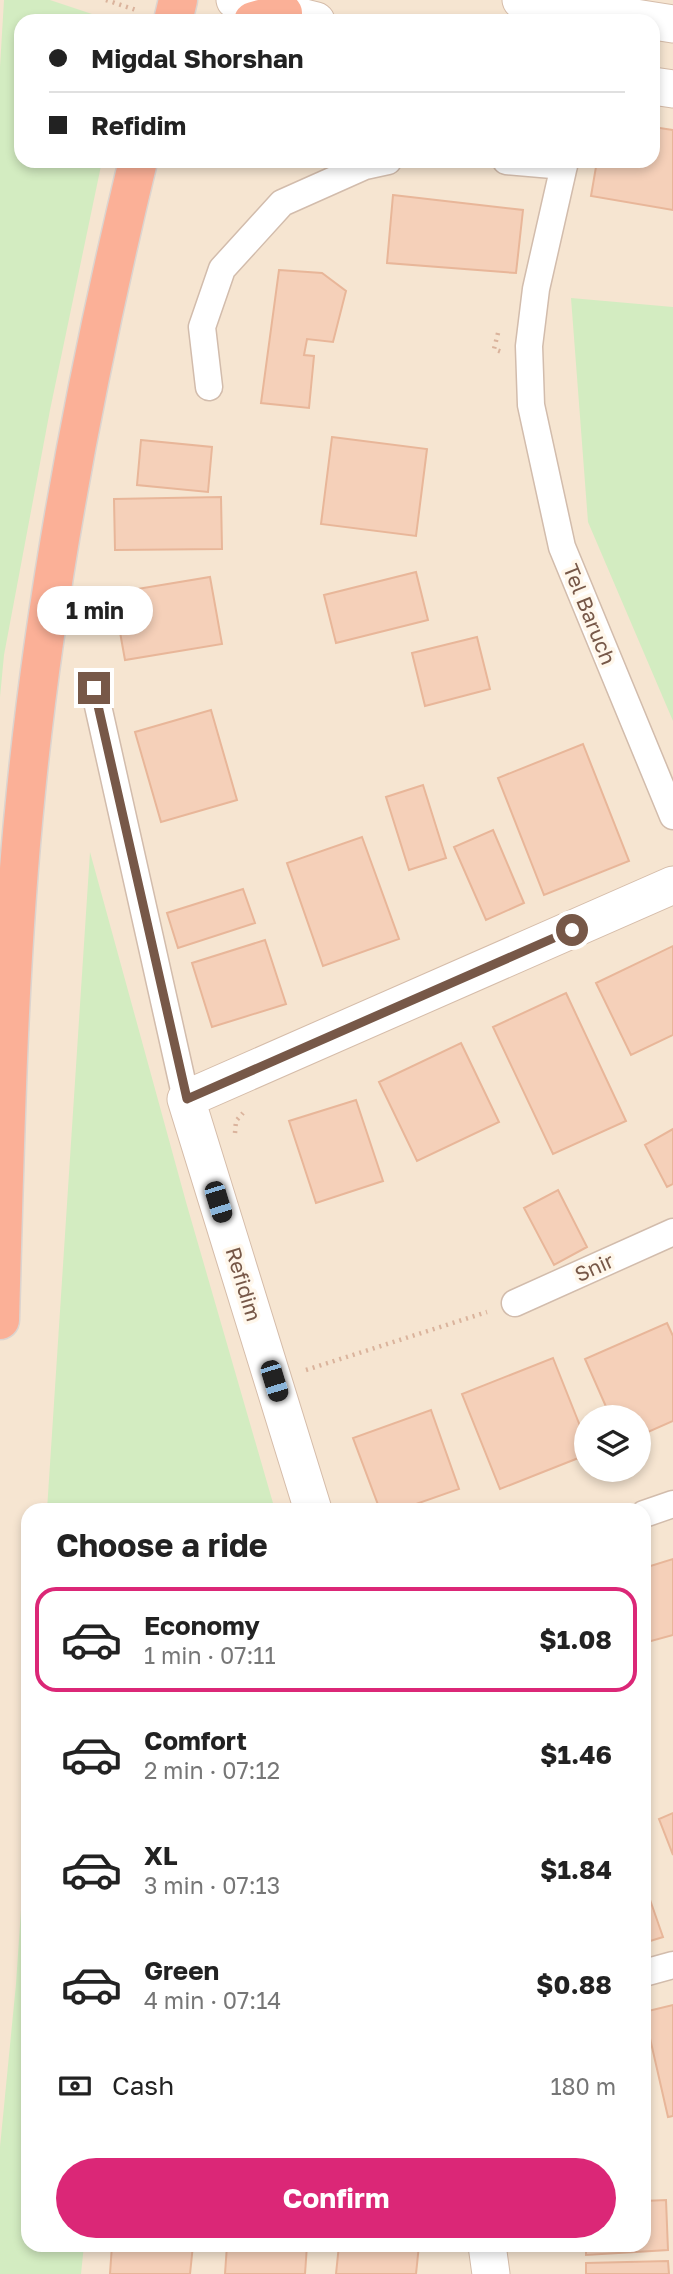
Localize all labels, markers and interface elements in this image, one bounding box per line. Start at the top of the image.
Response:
text: Migdal Shorshan [91,43,304,74]
text: Refidim [91,110,186,141]
street label: Tel Baruch [558,560,622,668]
callout: 1 min [36,586,152,636]
text: 1 min [66,596,124,624]
route end [78,672,110,704]
route start [556,914,588,946]
car [202,1179,235,1225]
street label: Refidim [220,1244,268,1324]
street label: Snir [570,1247,618,1287]
car [258,1358,291,1404]
map controls [574,1405,651,1482]
button: layers [574,1405,651,1482]
text: Choose a ride [56,1526,268,1564]
icon: car [60,1608,123,1671]
text: Economy [144,1610,260,1641]
text: $1.08 [539,1624,612,1655]
text: 1 min · 07:11 [144,1641,276,1669]
icon: car [60,1723,123,1786]
text: Comfort [144,1725,247,1756]
text: $1.46 [540,1739,612,1770]
text: 2 min · 07:12 [144,1756,280,1784]
icon: car [60,1838,123,1901]
text: XL [144,1840,178,1871]
text: $1.84 [540,1854,612,1885]
text: 3 min · 07:13 [144,1871,280,1899]
icon: car [60,1953,123,2016]
text: Green [144,1955,219,1986]
text: $0.88 [536,1969,612,2000]
text: 4 min · 07:14 [144,1986,281,2014]
icon: cash [56,2067,94,2105]
text: Cash [112,2070,174,2101]
text: 180 m [550,2072,616,2100]
button: Confirm [56,2158,616,2238]

